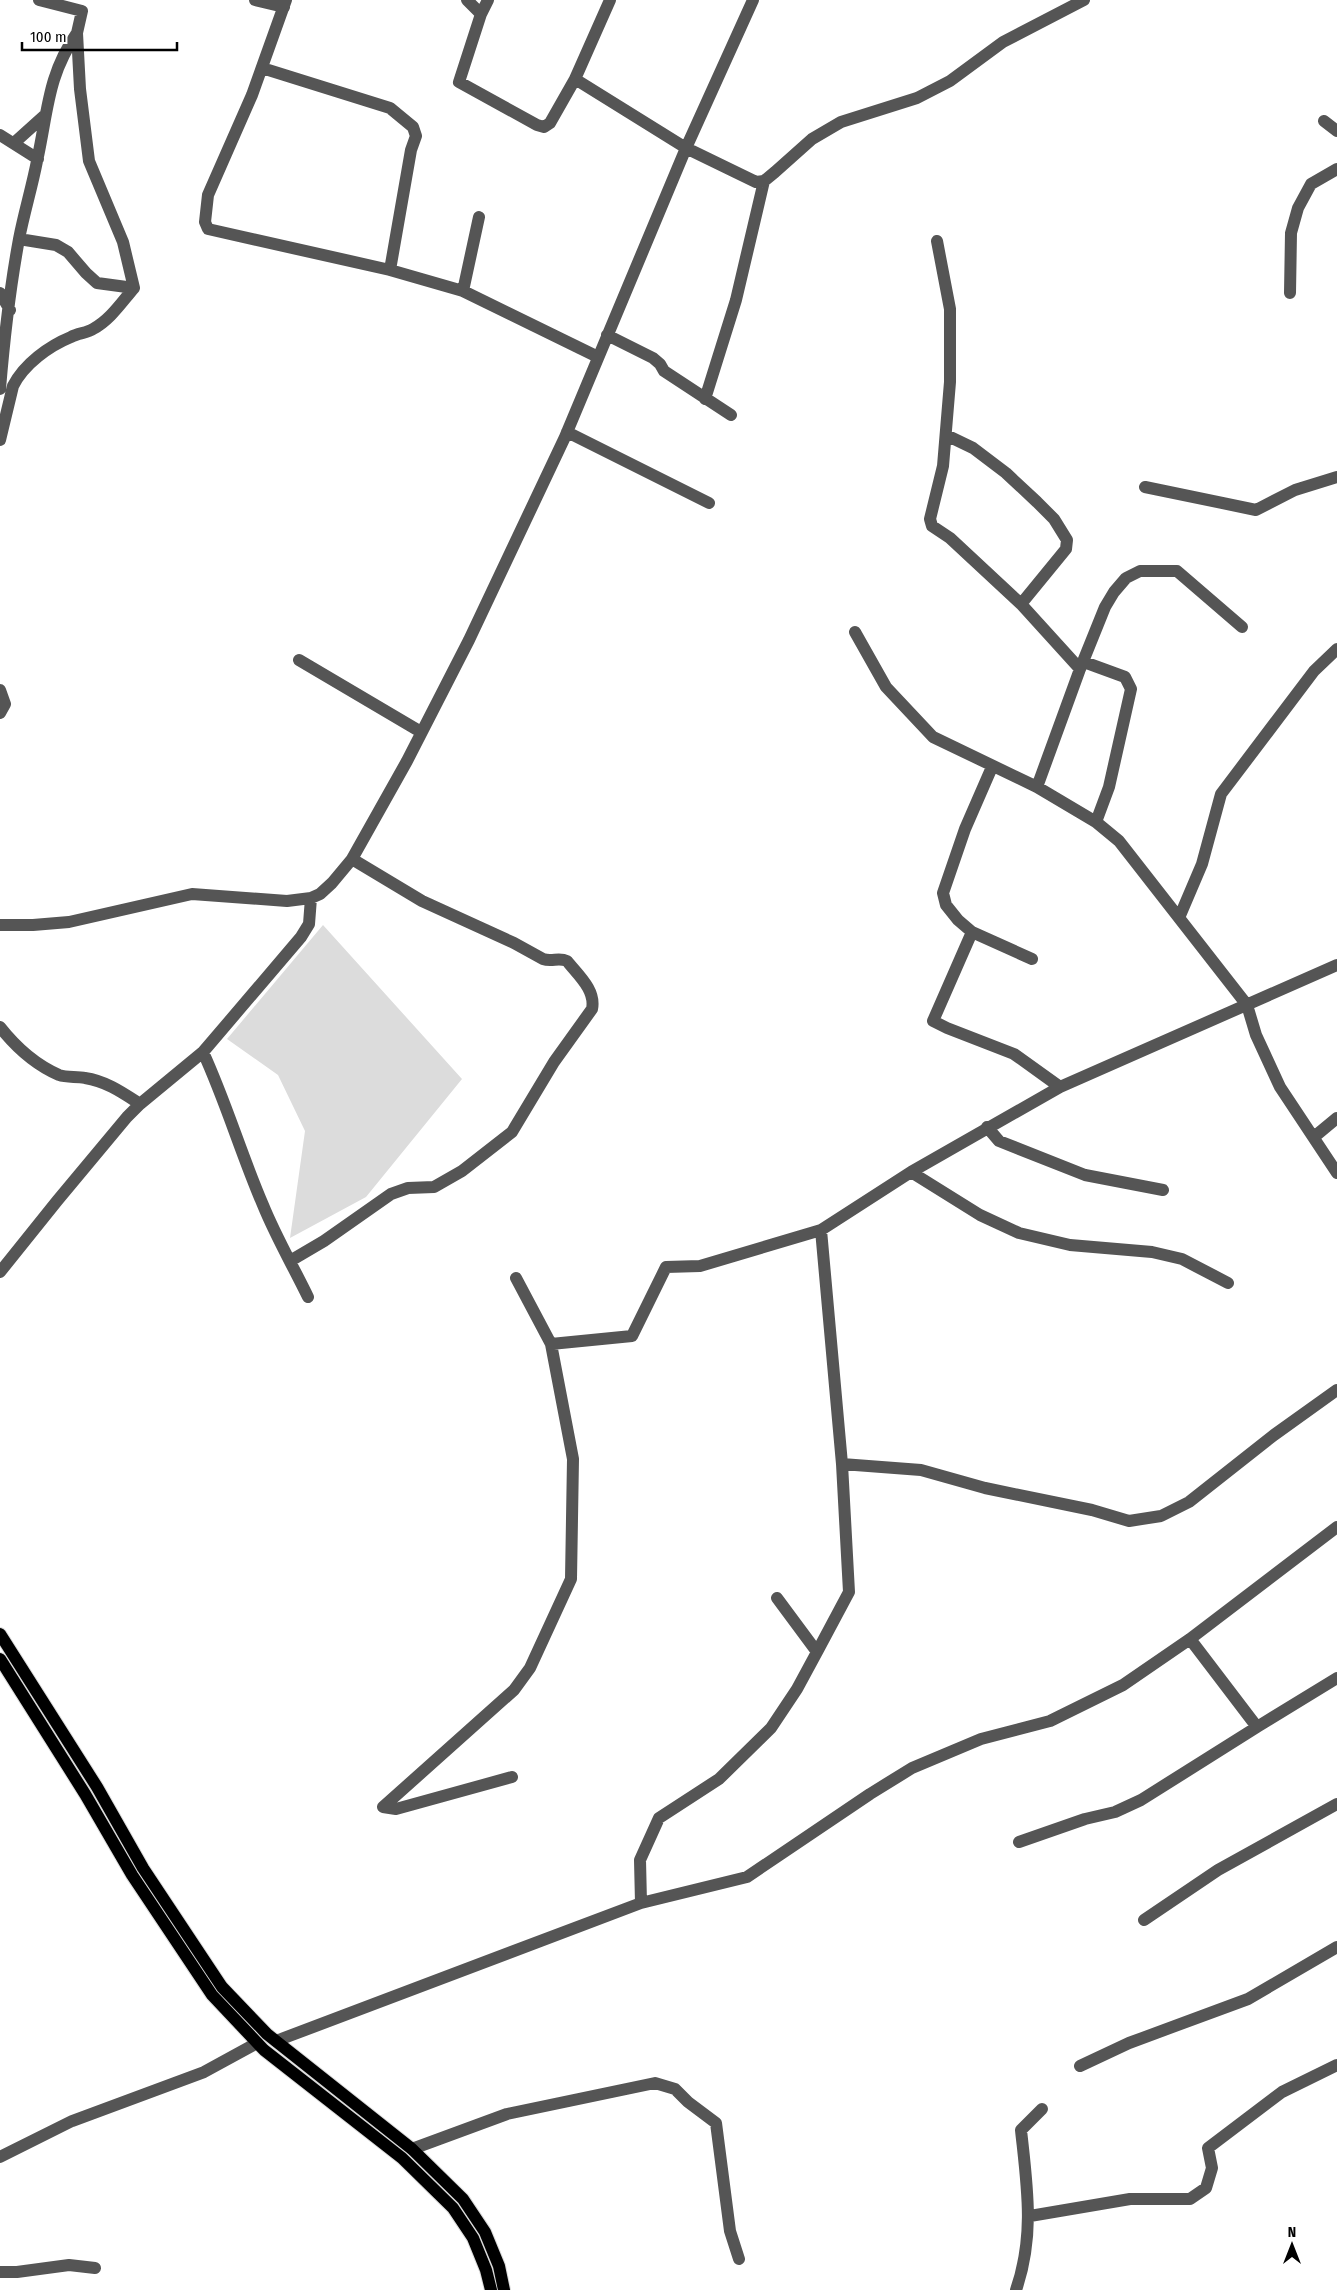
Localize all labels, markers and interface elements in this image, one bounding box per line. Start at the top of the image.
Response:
scale bar [22,20,178,52]
text: 100 m [30,28,67,46]
north arrow [1267,2220,1317,2270]
text: N [1288,2224,1296,2241]

